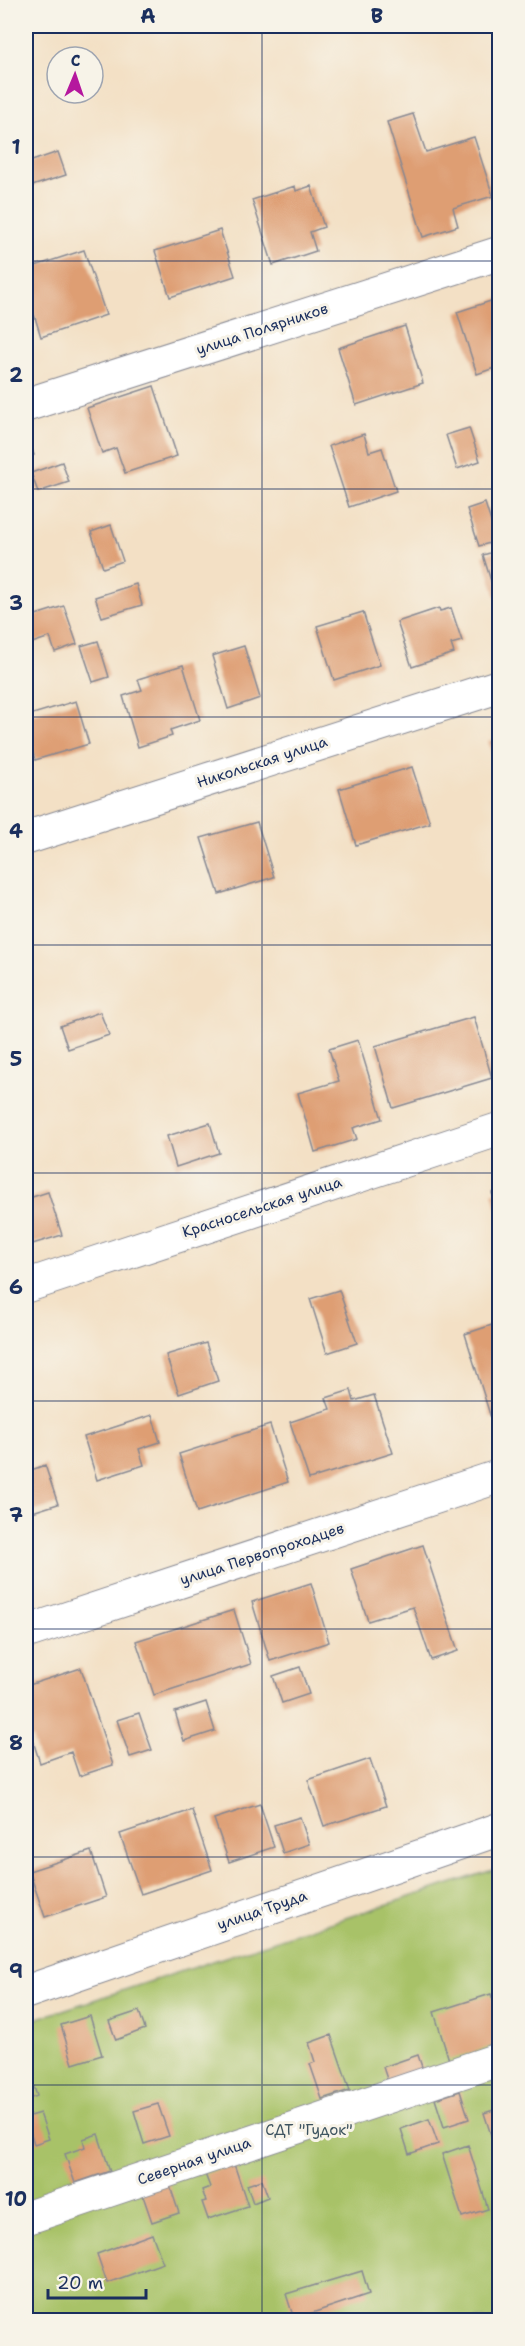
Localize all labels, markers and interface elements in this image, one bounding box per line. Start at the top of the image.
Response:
text: A [140,3,156,29]
text: B [371,3,383,29]
north arrow [45,45,105,105]
text: С [70,50,81,71]
text: 1 [11,134,21,160]
street label: улица Полярников [194,298,331,360]
text: 2 [9,362,23,388]
text: 3 [9,590,23,616]
street label: Никольская улица [194,731,330,793]
text: 4 [9,818,23,844]
text: 5 [10,1046,22,1072]
street label: Красносельская улица [180,1172,345,1242]
text: 6 [9,1274,23,1300]
text: 7 [9,1502,23,1528]
street label: улица Первопроходцев [177,1518,347,1590]
text: 8 [9,1730,23,1756]
street label: улица Труда [214,1885,310,1935]
text: 9 [9,1958,23,1984]
park label: СДТ "Гудок" [265,2120,353,2140]
street label: Северная улица [135,2132,254,2190]
text: 10 [5,2186,27,2212]
scale bar [48,2262,146,2300]
text: 20 m [57,2271,103,2295]

